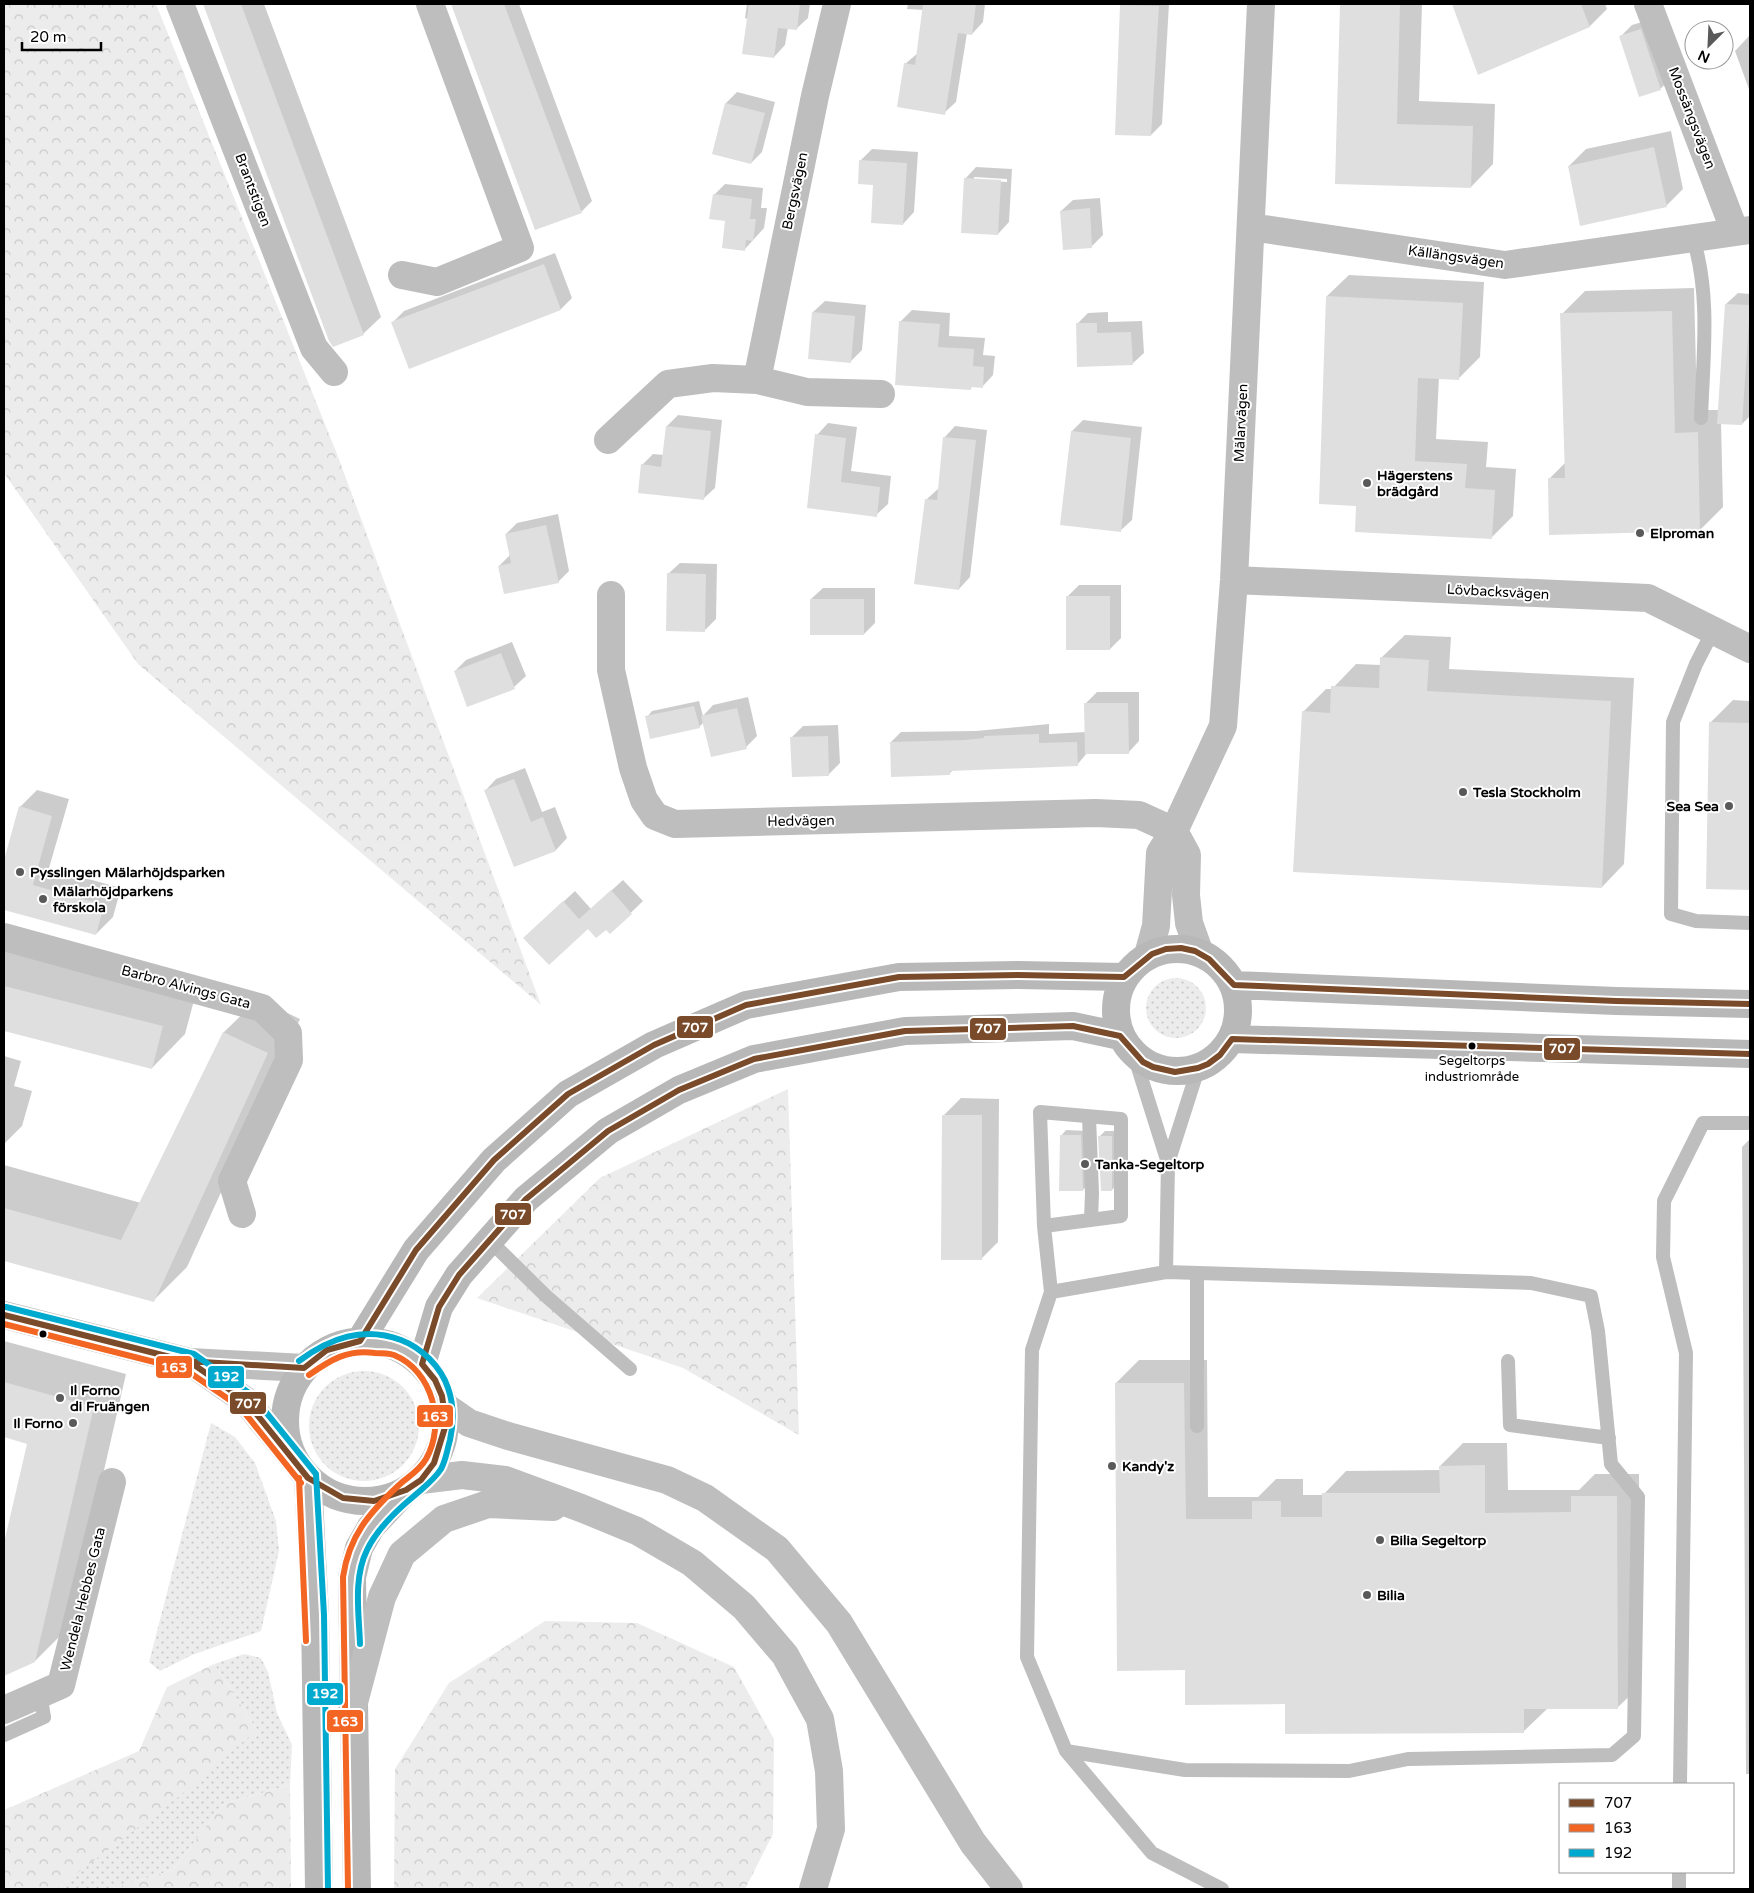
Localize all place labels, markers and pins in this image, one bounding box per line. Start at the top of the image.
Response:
place label: Hägerstens brädgård [1377,467,1453,500]
marker: Hägerstens brädgård [1361,477,1373,489]
place label: Elproman [1650,525,1714,542]
marker: Elproman [1634,527,1646,539]
place label: Tesla Stockholm [1472,784,1581,801]
marker: Tesla Stockholm [1457,786,1469,798]
place label: Sea Sea [1667,798,1719,815]
marker: Sea Sea [1723,800,1735,812]
place label: Pysslingen Mälarhöjdsparken [30,864,225,881]
marker: Pysslingen Mälarhöjdsparken [14,866,26,878]
place label: Mälarhöjdparkens förskola [52,883,174,916]
marker: Mälarhöjdparkens förskola [37,893,49,905]
marker: Segeltorps industriområde [1467,1041,1477,1051]
place label: Segeltorps industriområde [1425,1053,1519,1085]
place label: Tanka-Segeltorp [1094,1156,1205,1173]
marker: Tanka-Segeltorp [1079,1158,1091,1170]
unlabelled marker [38,1329,48,1339]
place label: Il Forno di Fruängen [70,1382,150,1415]
marker: Il Forno di Fruängen [54,1392,66,1404]
place label: Il Forno [13,1415,63,1432]
marker: Il Forno [67,1417,79,1429]
place label: Kandy'z [1122,1458,1174,1475]
marker: Kandy'z [1106,1460,1118,1472]
place label: Bilia Segeltorp [1390,1532,1486,1549]
marker: Bilia Segeltorp [1374,1534,1386,1546]
place label: Bilia [1377,1587,1405,1604]
marker: Bilia [1361,1589,1373,1601]

